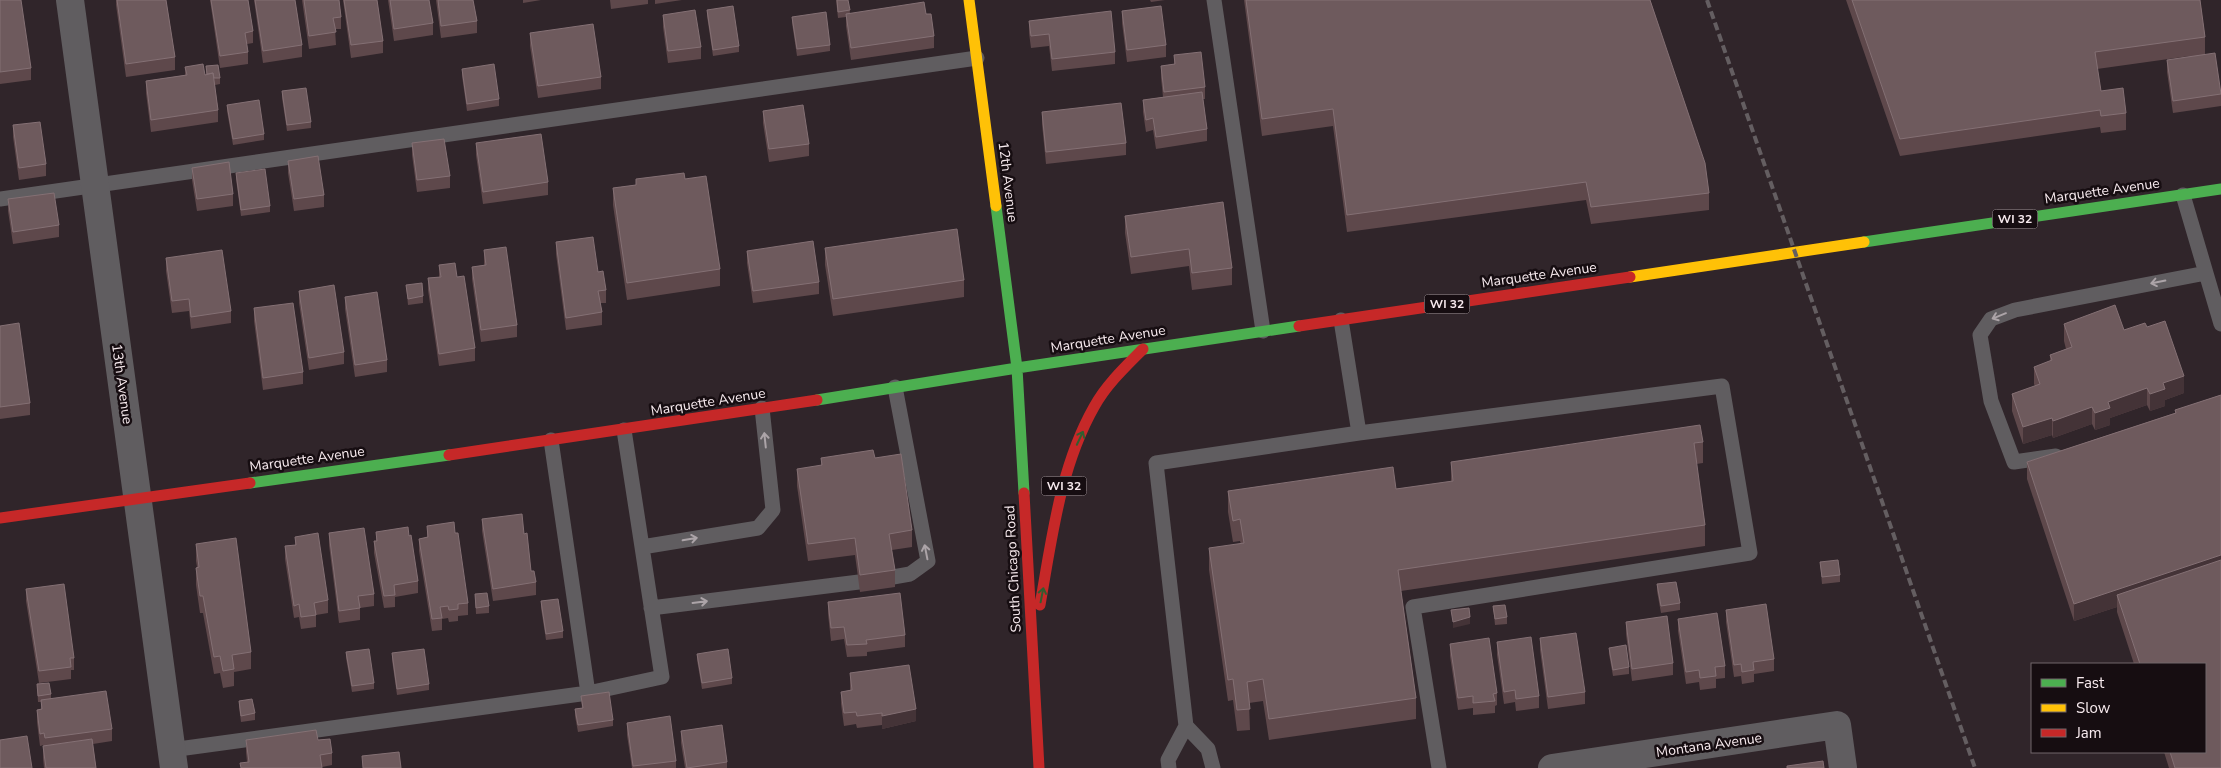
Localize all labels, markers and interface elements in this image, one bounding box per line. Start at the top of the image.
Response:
street label: 12th Avenue [994,141,1022,223]
street label: Marquette Avenue [2043,174,2161,208]
road number: WI 32 [1992,210,2038,228]
street label: Marquette Avenue [1480,258,1598,292]
one-way arrow [2150,278,2166,288]
road number: WI 32 [1424,294,1470,314]
one-way arrow [1992,312,2007,321]
street label: Marquette Avenue [1049,321,1167,357]
street label: 13th Avenue [107,343,137,425]
street label: Marquette Avenue [649,384,767,420]
one-way arrow [1076,431,1085,446]
one-way arrow [760,432,770,448]
street label: Marquette Avenue [248,442,366,476]
road number: WI 32 [1042,476,1086,496]
street label: South Chicago Road [1000,505,1026,633]
one-way arrow [682,534,698,544]
one-way arrow [921,544,930,560]
one-way arrow [1038,588,1047,604]
one-way arrow [691,597,707,607]
legend [2031,663,2206,753]
text: Fast [2076,673,2105,693]
text: Slow [2076,698,2111,718]
text: Jam [2075,723,2102,743]
street label: Montana Avenue [1655,728,1763,762]

